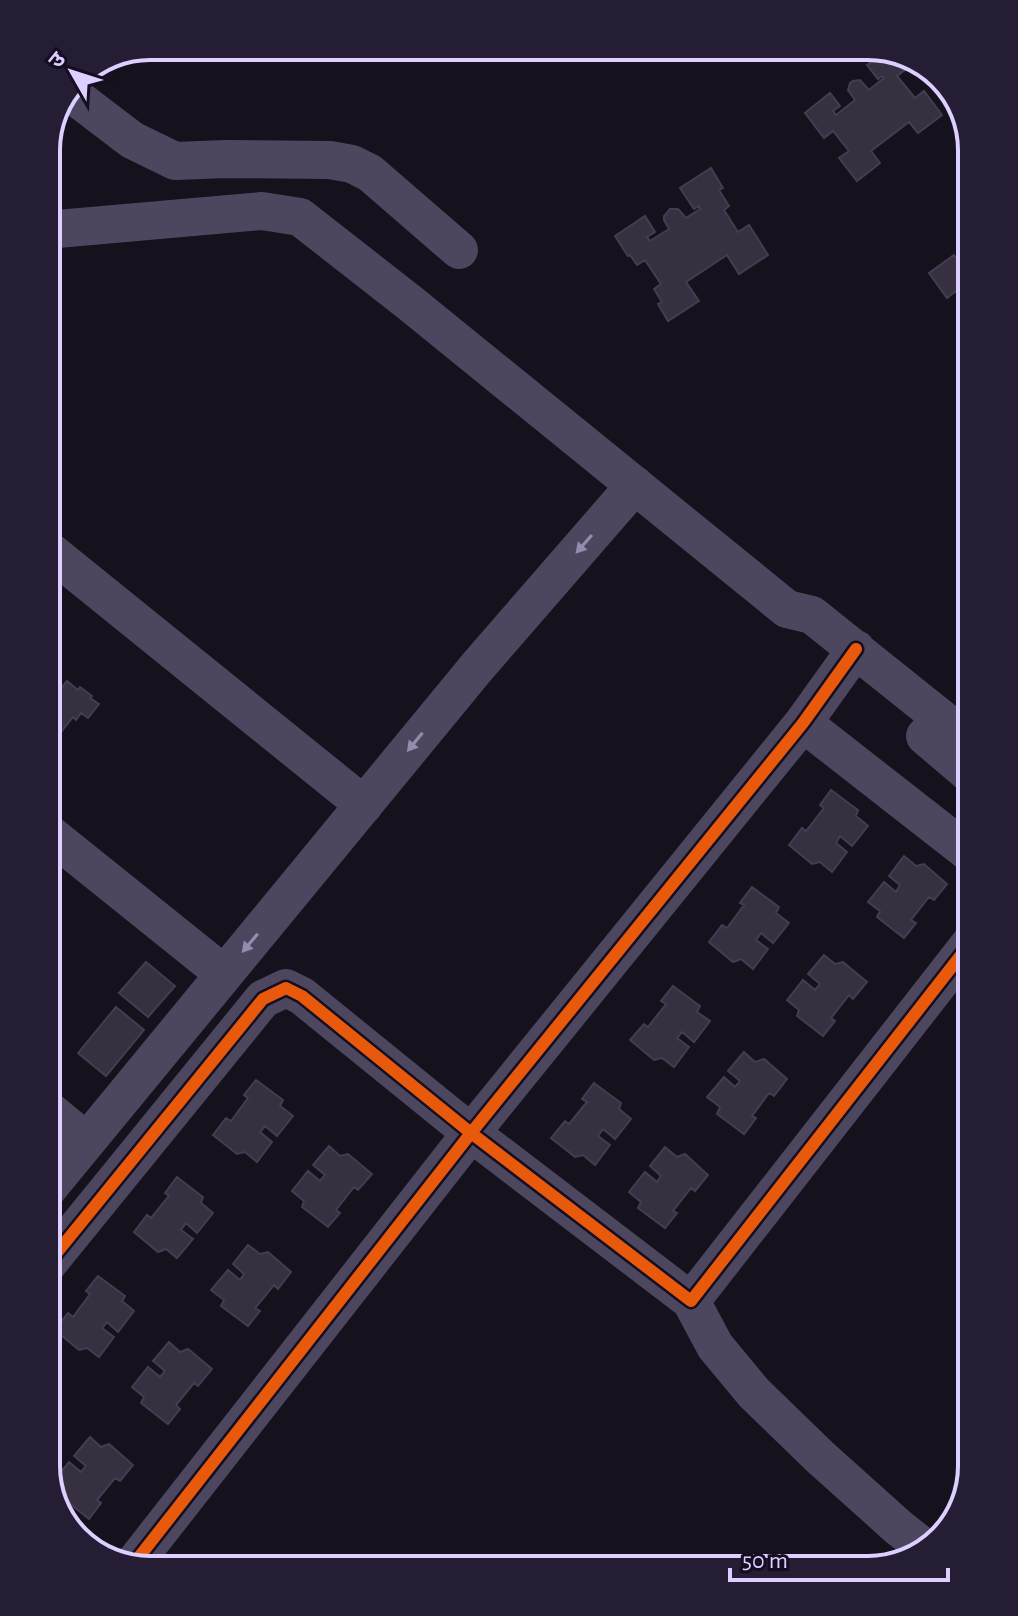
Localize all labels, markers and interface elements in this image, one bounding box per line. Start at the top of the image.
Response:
north arrow [32,32,112,112]
text: उ [45,47,71,72]
one-way arrow [576,534,593,554]
one-way arrow [407,732,424,752]
one-way arrow [242,932,259,952]
scale bar [730,1532,948,1582]
text: 50 m [742,1549,788,1573]

